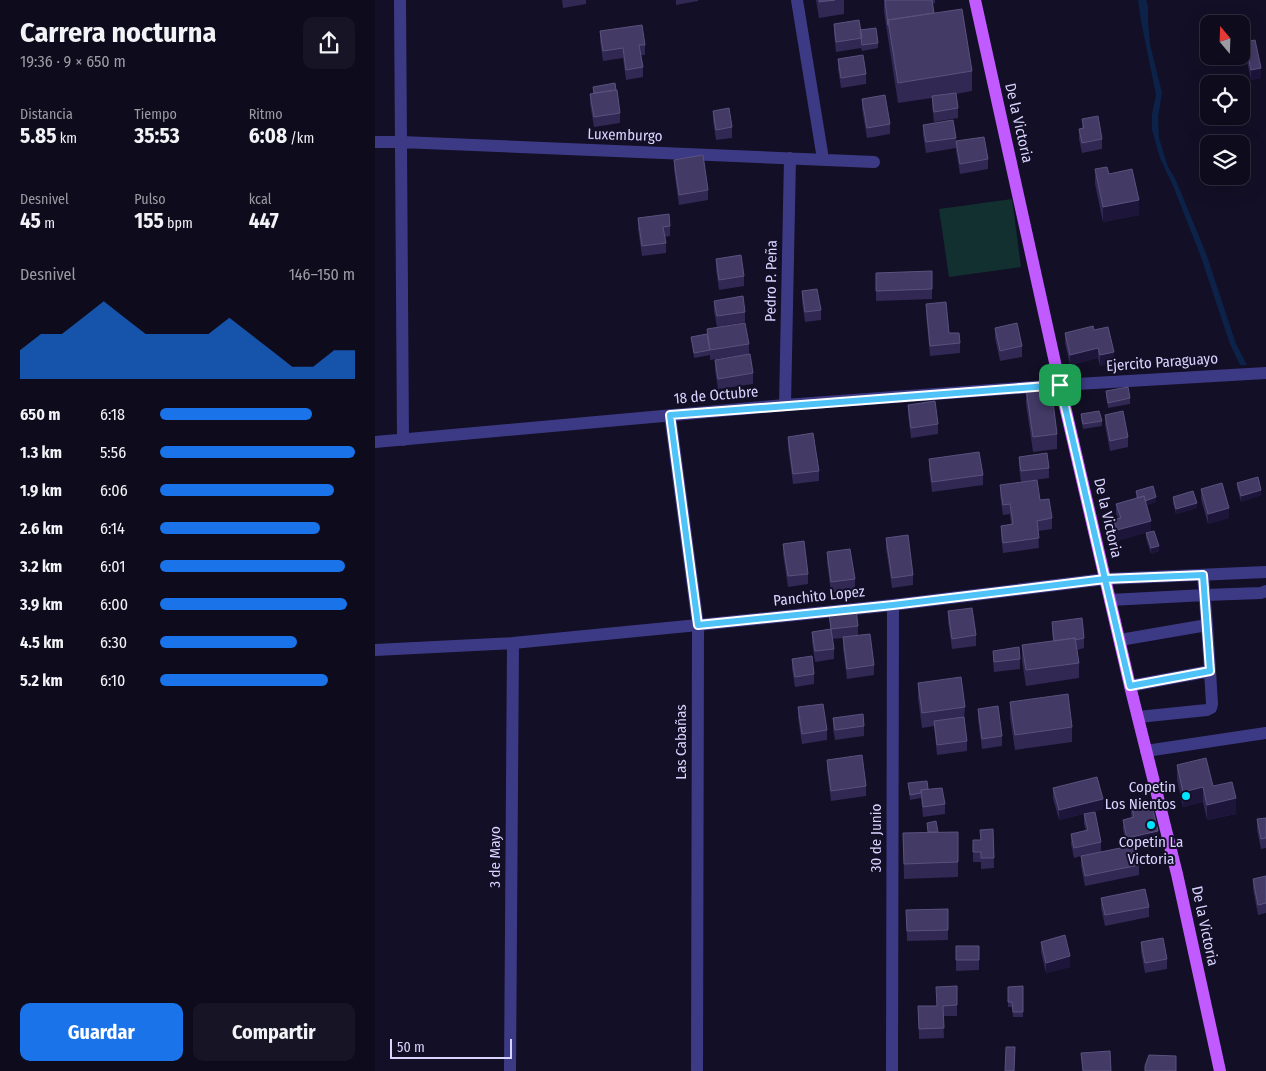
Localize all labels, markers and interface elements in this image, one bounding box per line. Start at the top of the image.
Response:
north arrow [1200,15,1250,65]
map controls [1200,15,1250,185]
text: Carrera nocturna [20,16,216,49]
button: share [303,17,355,69]
text: 19:36 · 9 × 650 m [20,52,126,71]
button: locate [1200,75,1250,125]
street label: De la Victoria [1001,81,1037,165]
text: Distancia [20,106,73,123]
text: Tiempo [134,106,177,123]
text: Ritmo [249,106,283,123]
text: 5.85 [20,123,57,149]
text: 35:53 [134,123,180,149]
text: 6:08 [249,123,287,149]
street label: Luxemburgo [587,125,663,145]
text: km [57,130,77,147]
text: /km [287,130,314,147]
button: layers [1200,135,1250,185]
text: Desnivel [20,191,69,208]
text: Pulso [134,191,166,208]
text: kcal [249,191,271,208]
text: 45 [20,208,41,234]
text: 155 [134,208,164,234]
text: 447 [249,208,279,234]
text: m [41,215,55,232]
text: bpm [164,215,193,232]
street label: Pedro P. Peña [761,240,781,322]
text: Desnivel [20,265,76,284]
text: 146–150 m [289,265,355,284]
street label: Ejercito Paraguayo [1105,349,1219,375]
pin [1039,364,1081,406]
icon: arrive [1046,371,1074,399]
street label: 18 de Octubre [673,382,759,408]
text: 650 m [20,405,60,424]
text: 6:18 [100,405,125,424]
text: 1.3 km [20,443,62,462]
text: 5:56 [100,443,126,462]
street label: De la Victoria [1090,476,1126,560]
text: 1.9 km [20,481,62,500]
text: 6:06 [100,481,128,500]
text: 2.6 km [20,519,63,538]
text: 6:14 [100,519,125,538]
text: 3.2 km [20,557,62,576]
text: 6:01 [100,557,126,576]
street label: Panchito Lopez [772,582,866,610]
text: 3.9 km [20,595,63,614]
text: 6:00 [100,595,128,614]
text: 4.5 km [20,633,64,652]
text: 6:30 [100,633,127,652]
text: 5.2 km [20,671,63,690]
text: 6:10 [100,671,125,690]
street label: Las Cabañas [672,704,690,780]
place label: Copetin Los Nientos [1105,778,1176,813]
marker: Copetin Los Nientos [1180,790,1192,802]
street label: 30 de Junio [867,804,885,872]
marker: Copetin La Victoria [1145,819,1157,831]
street label: 3 de Mayo [486,826,504,888]
place label: Copetin La Victoria [1119,833,1183,868]
street label: De la Victoria [1188,884,1222,968]
button: Guardar [20,1003,183,1061]
button: Compartir [193,1003,355,1061]
scale bar [390,1036,513,1059]
text: 50 m [397,1039,425,1056]

